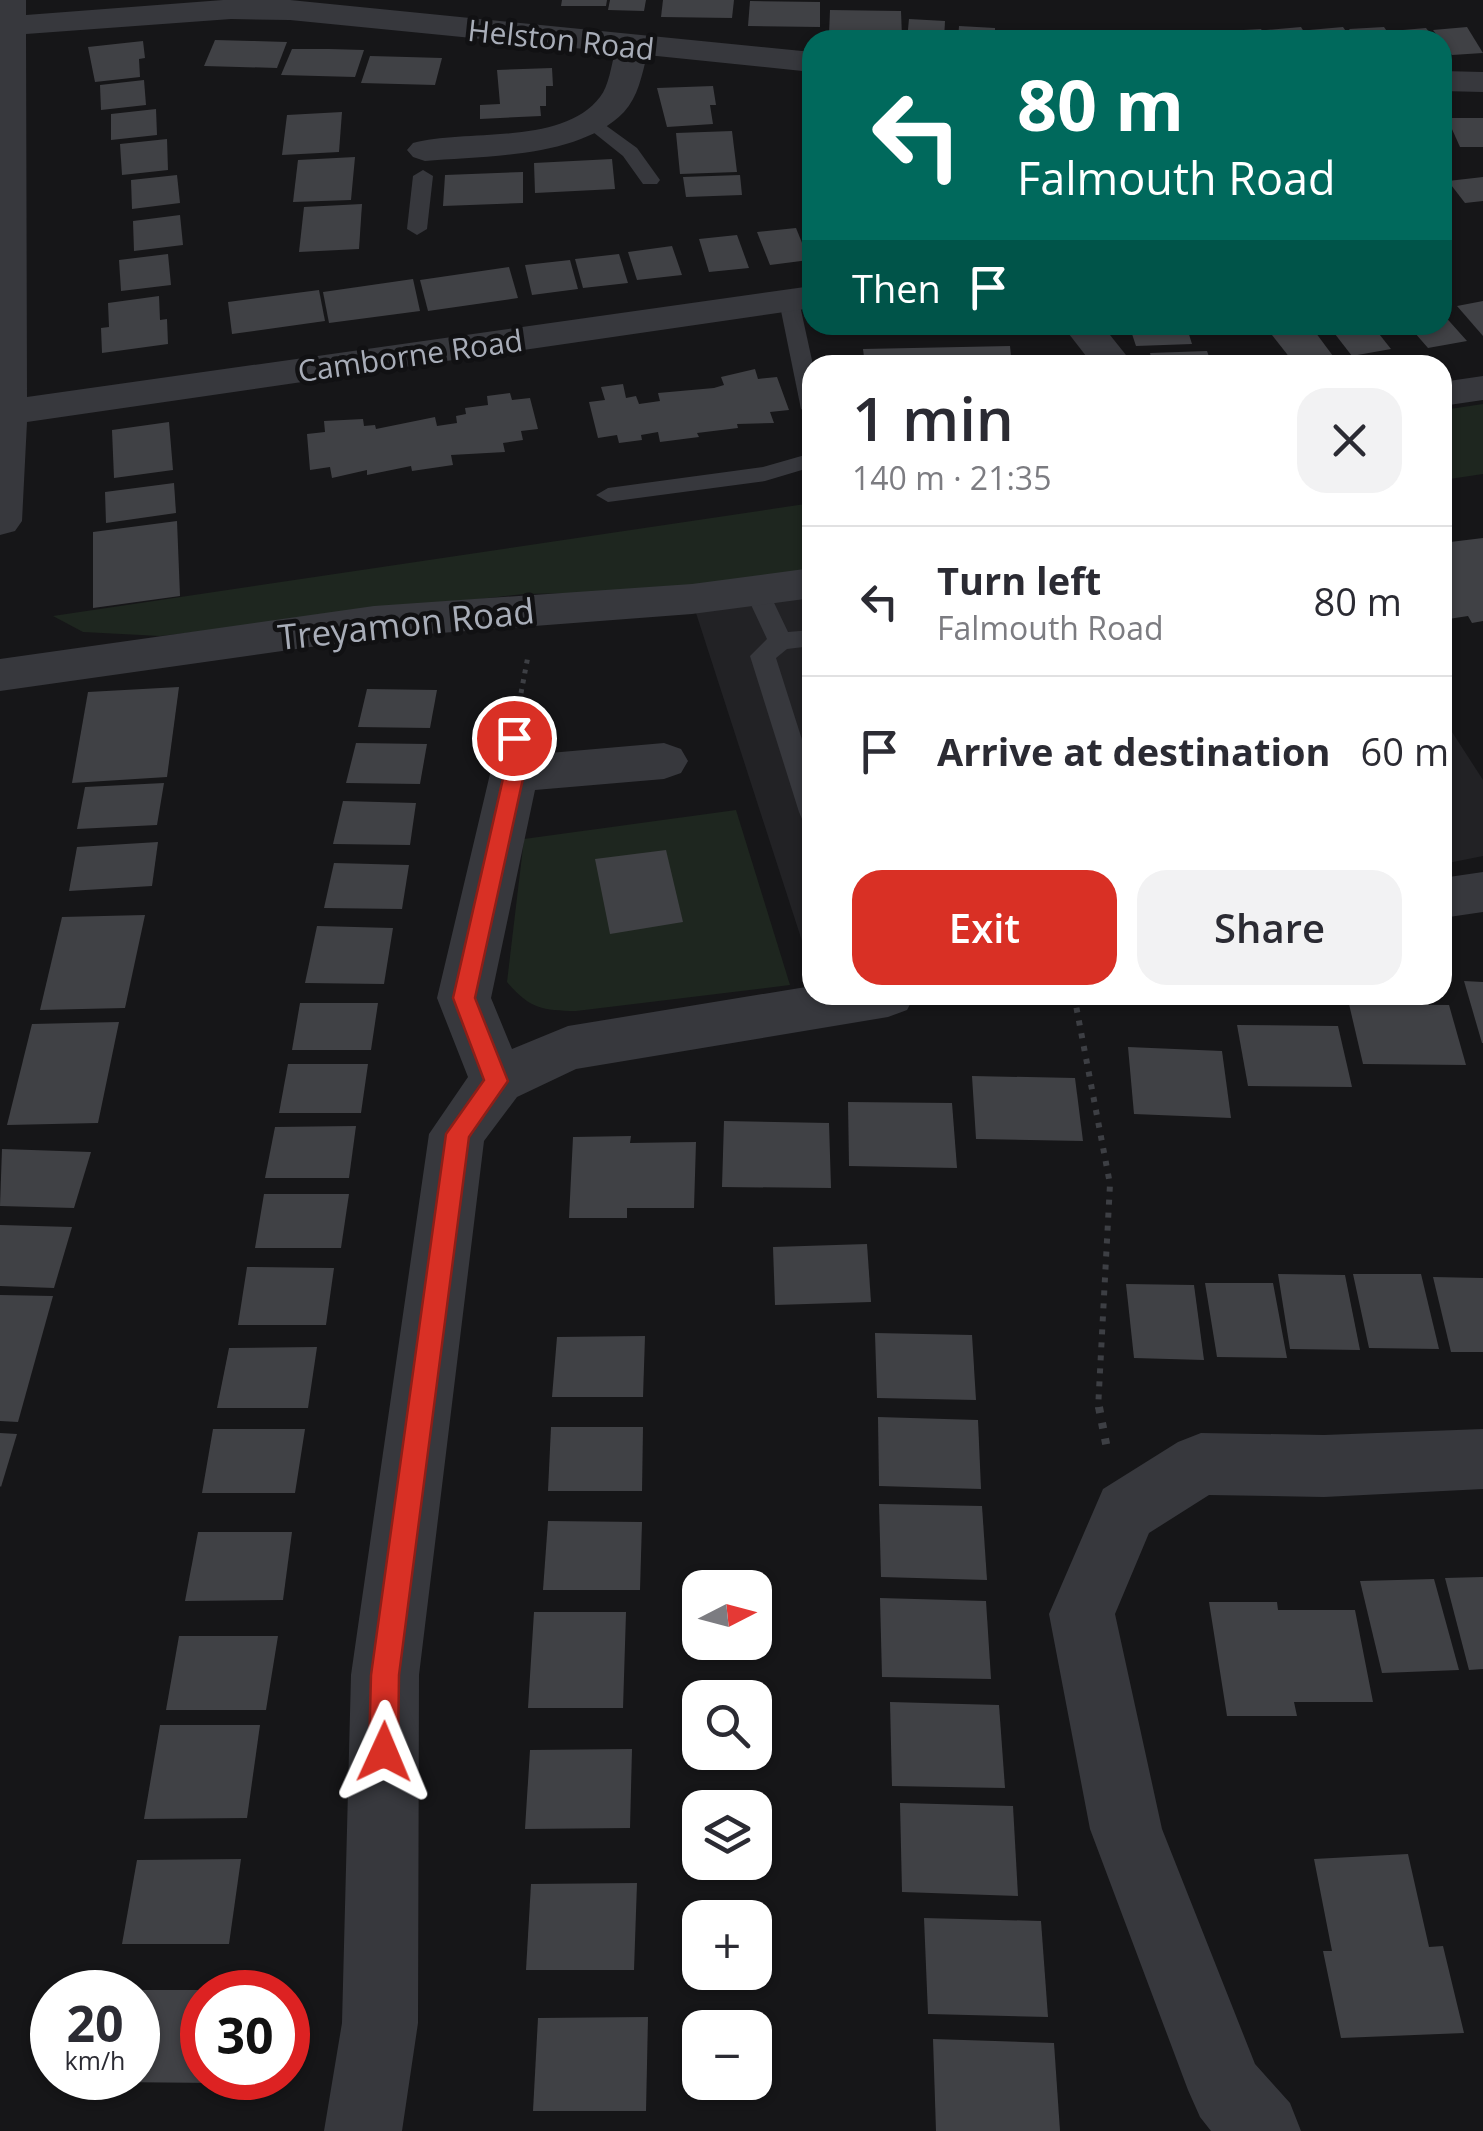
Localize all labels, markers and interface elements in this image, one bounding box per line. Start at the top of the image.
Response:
street label: Helston Road [466,9,656,69]
text: 80 m [1017,56,1184,152]
icon: left [852,70,982,200]
text: Falmouth Road [1017,147,1336,208]
icon: arrive [961,260,1016,315]
text: Then [852,262,941,314]
street label: Camborne Road [295,319,525,391]
text: 1 min [852,377,1014,459]
button: close [1297,388,1402,493]
text: 140 m · 21:35 [852,456,1051,499]
text: Turn left [937,554,1101,606]
icon: left [852,574,907,629]
text: 80 m [1313,575,1402,627]
street label: Treyamon Road [275,586,537,660]
text: Falmouth Road [937,606,1164,649]
pin [472,696,557,781]
icon: arrive [487,711,542,766]
icon: arrive [852,724,907,779]
text: Arrive at destination [937,725,1331,777]
text: 60 m [1361,725,1449,777]
button: Exit [852,870,1117,985]
button: Share [1137,870,1402,985]
north arrow [682,1570,772,1660]
map controls [682,1570,772,2100]
button: search [682,1680,772,1770]
position arrow [332,1700,436,1804]
button: layers [682,1790,772,1880]
button: + [682,1900,772,1990]
speed limit sign: 30 [180,1970,310,2100]
text: 20 [66,1989,124,2057]
button: − [682,2010,772,2100]
text: km/h [65,2043,125,2077]

